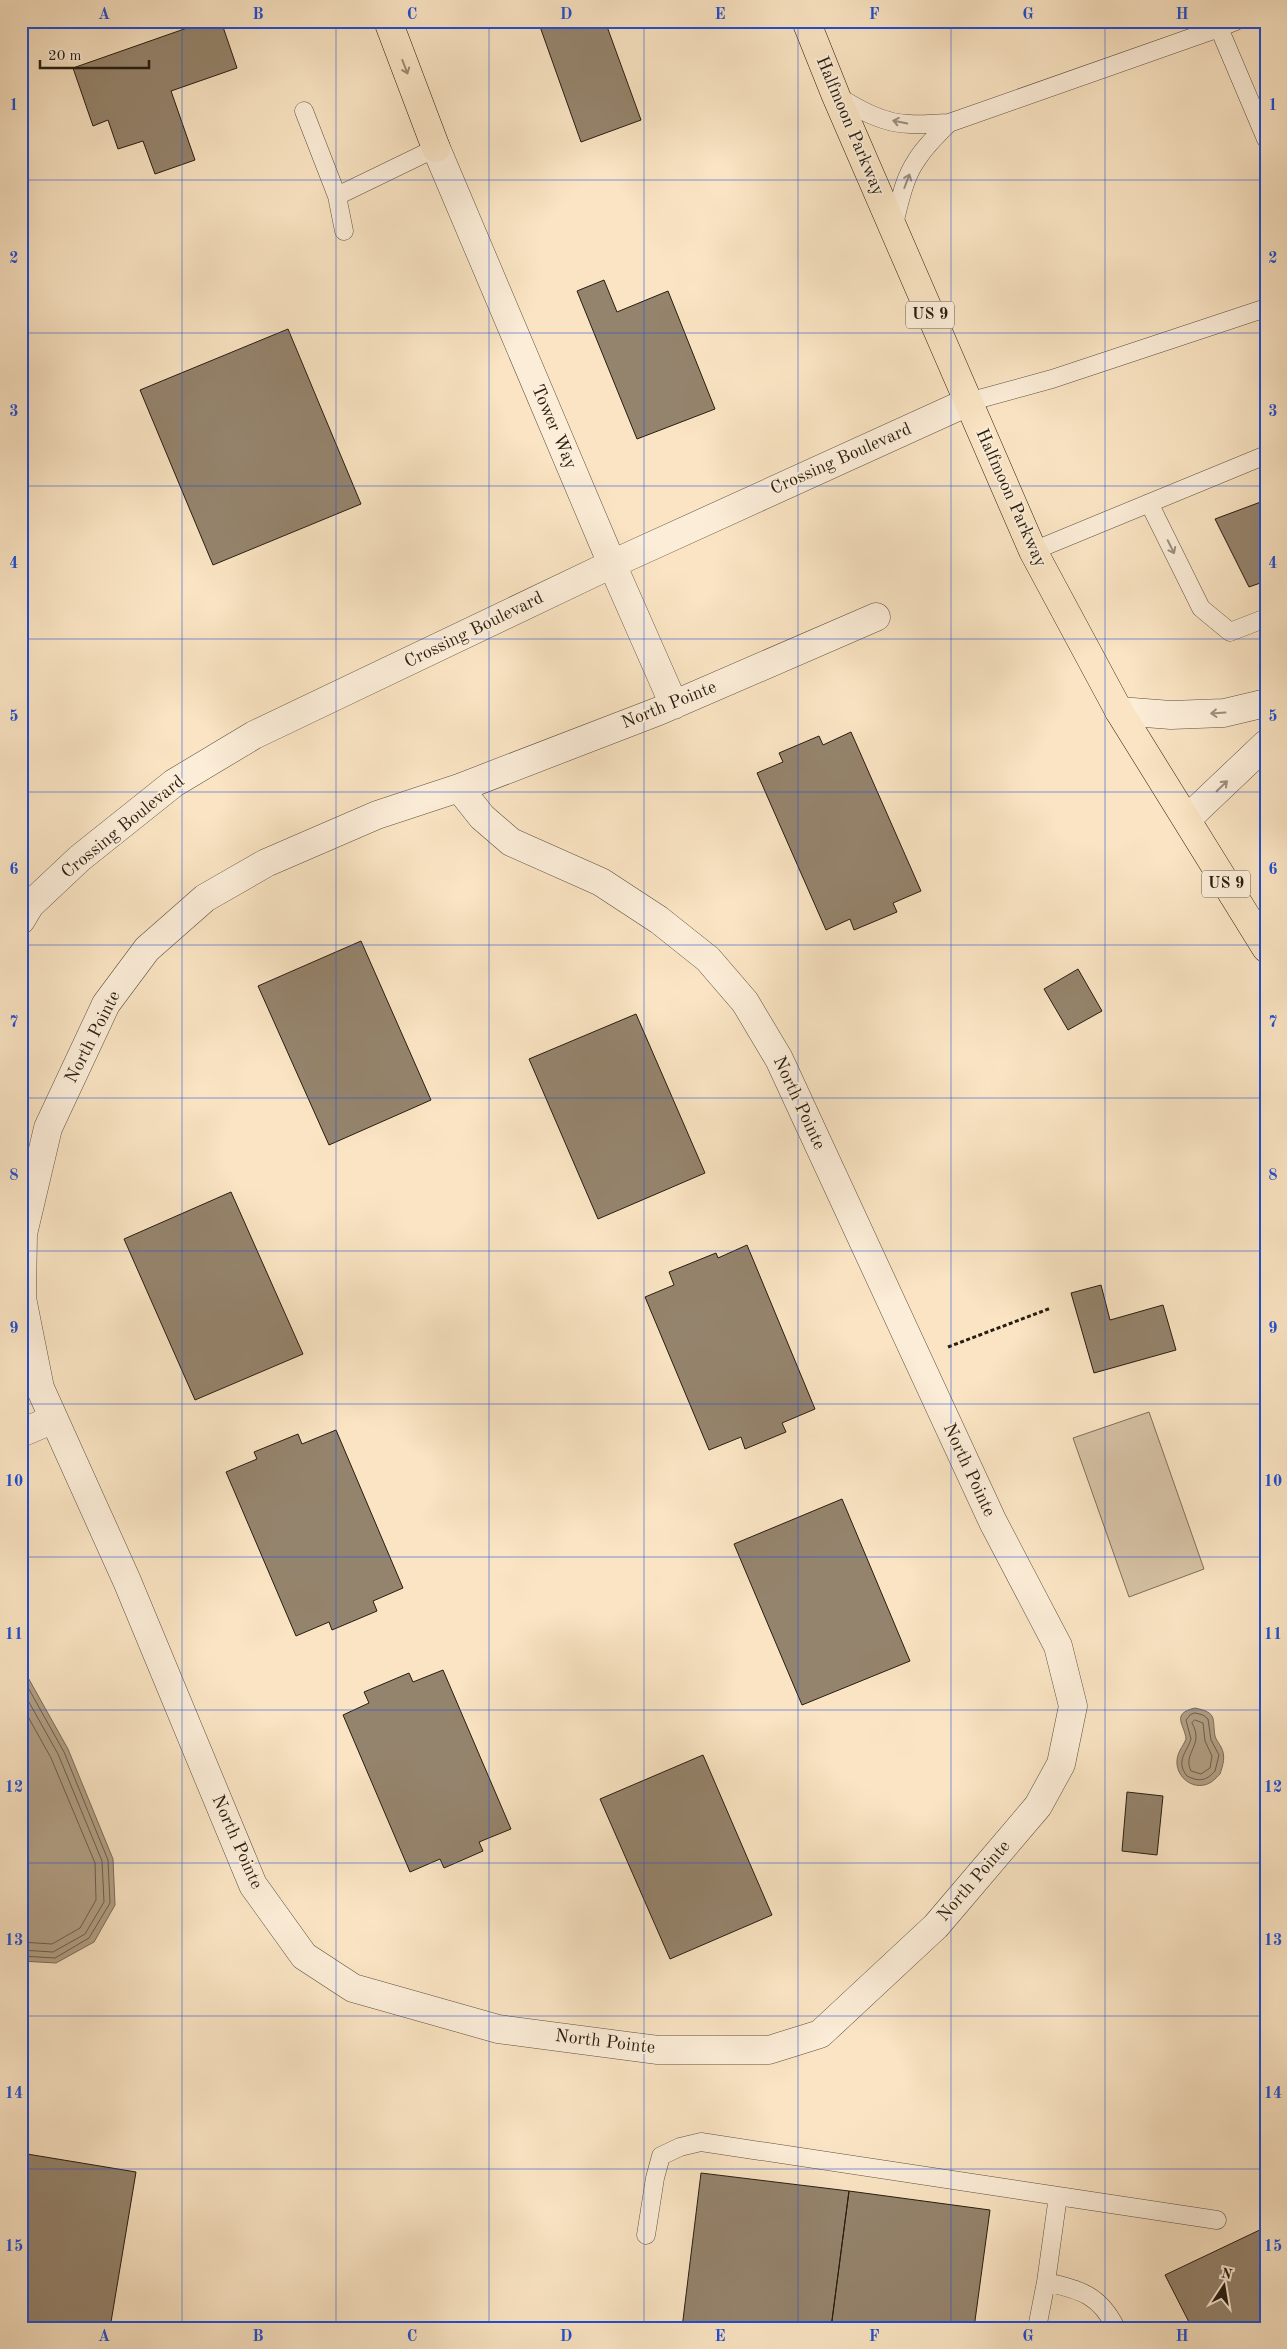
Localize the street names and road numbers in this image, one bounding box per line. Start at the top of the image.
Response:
street label: Halfmoon Parkway [813,54,888,199]
road number: US 9 [906,302,954,328]
street label: Tower Way [528,382,580,472]
street label: Crossing Boulevard [768,420,914,498]
street label: Halfmoon Parkway [972,426,1050,570]
street label: Crossing Boulevard [402,589,546,671]
street label: North Pointe [619,678,719,732]
street label: Crossing Boulevard [58,772,188,882]
road number: US 9 [1202,871,1250,898]
street label: North Pointe [62,988,124,1086]
street label: North Pointe [770,1054,828,1152]
street label: North Pointe [940,1421,998,1519]
street label: North Pointe [208,1792,266,1892]
street label: North Pointe [934,1837,1014,1925]
street label: North Pointe [554,2027,656,2057]

